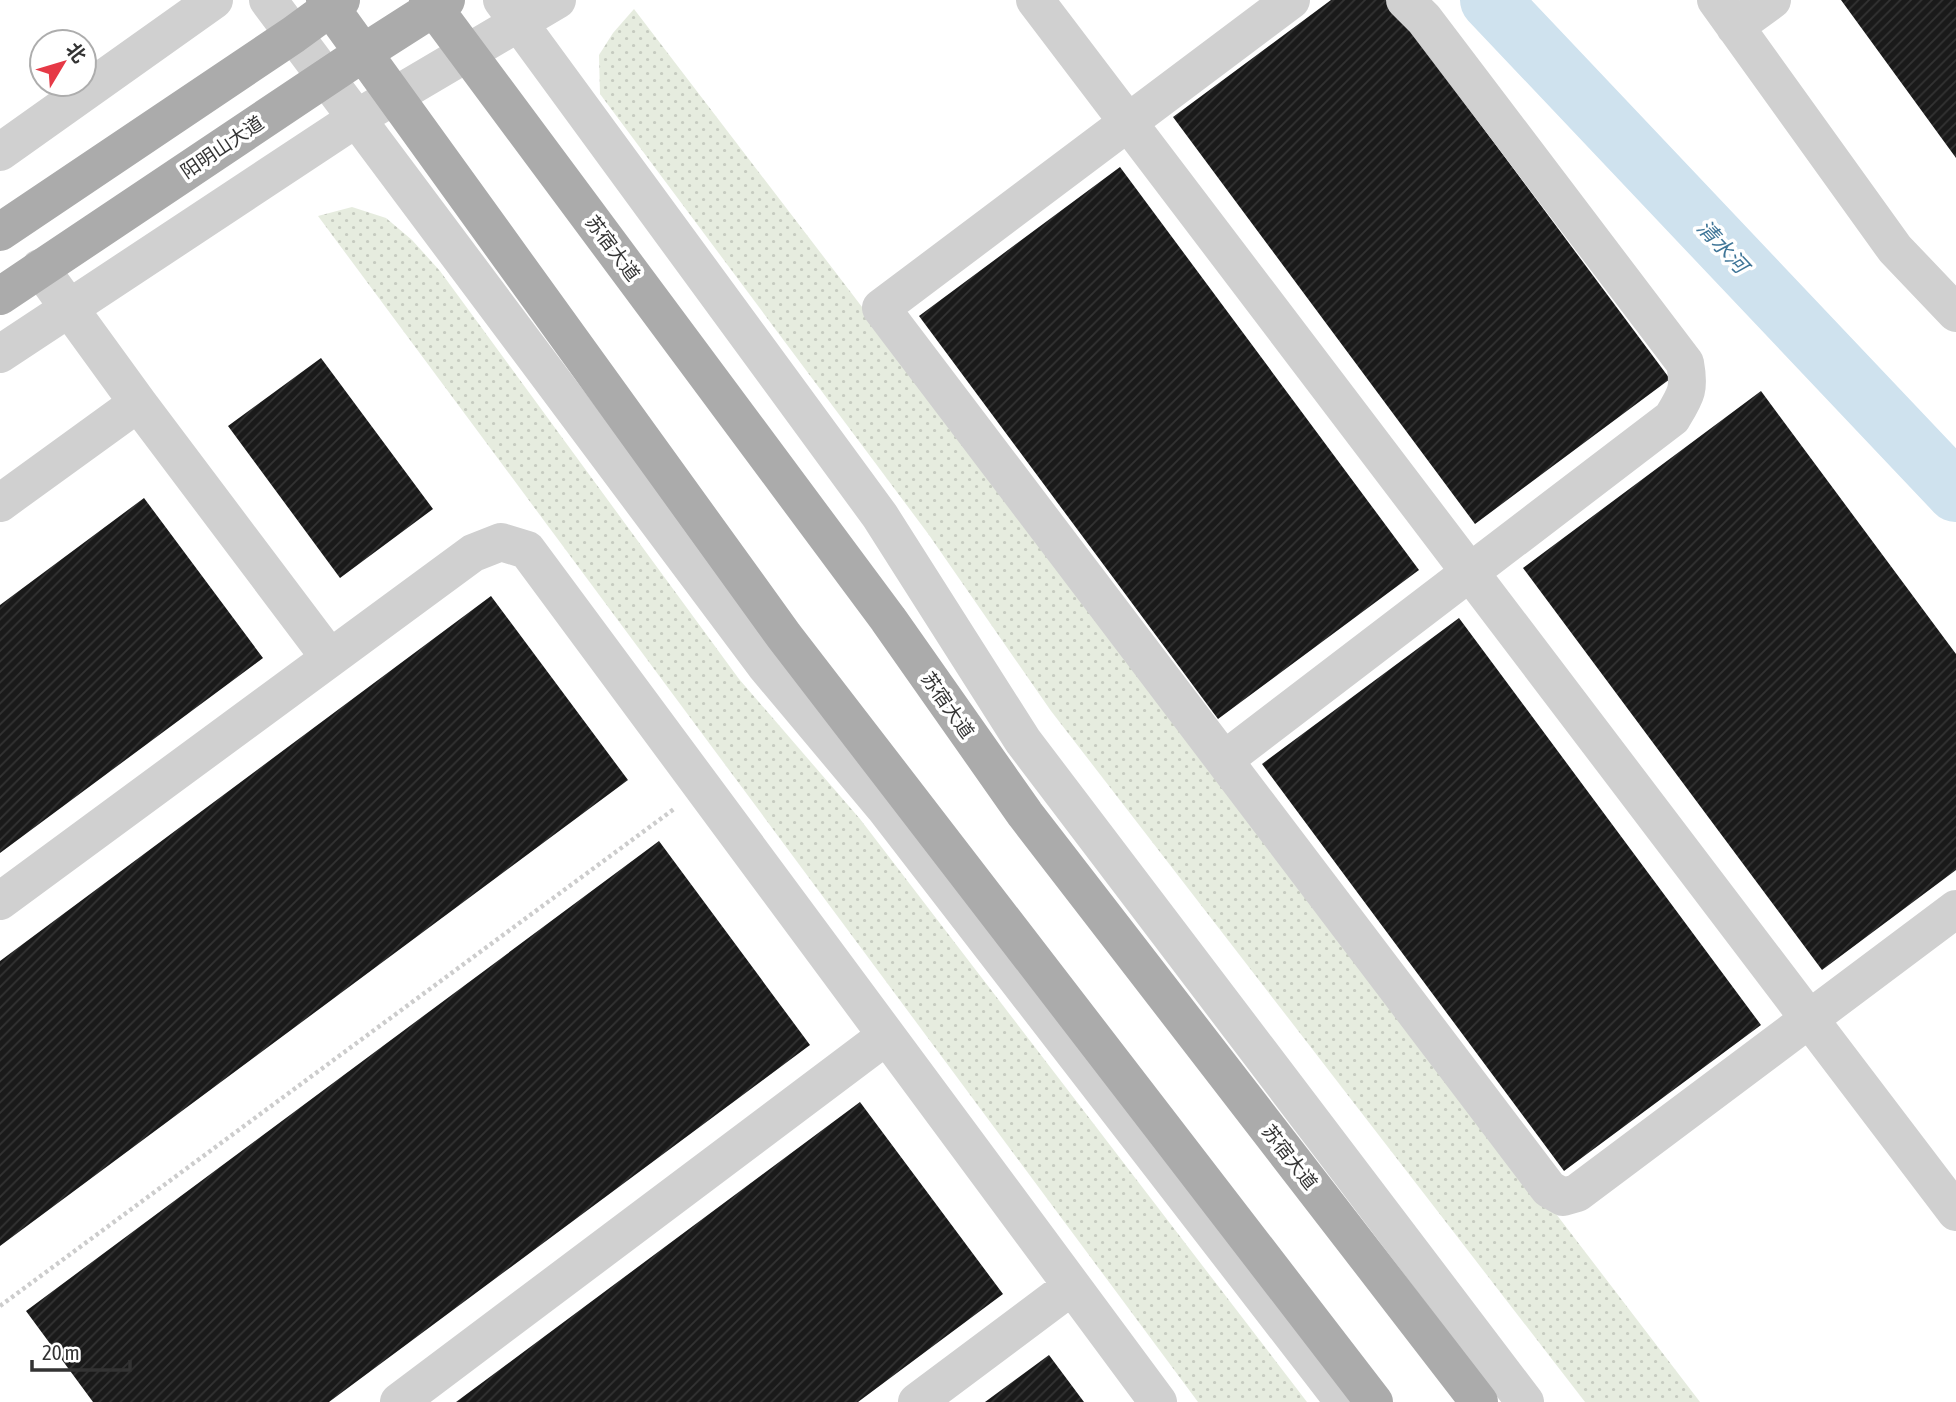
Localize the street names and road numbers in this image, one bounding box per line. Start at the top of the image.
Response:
street label: 阳明山大道 [176,111,268,183]
street label: 苏宿大道 [581,211,645,285]
street label: 苏宿大道 [917,668,979,742]
street label: 苏宿大道 [1258,1120,1322,1194]

